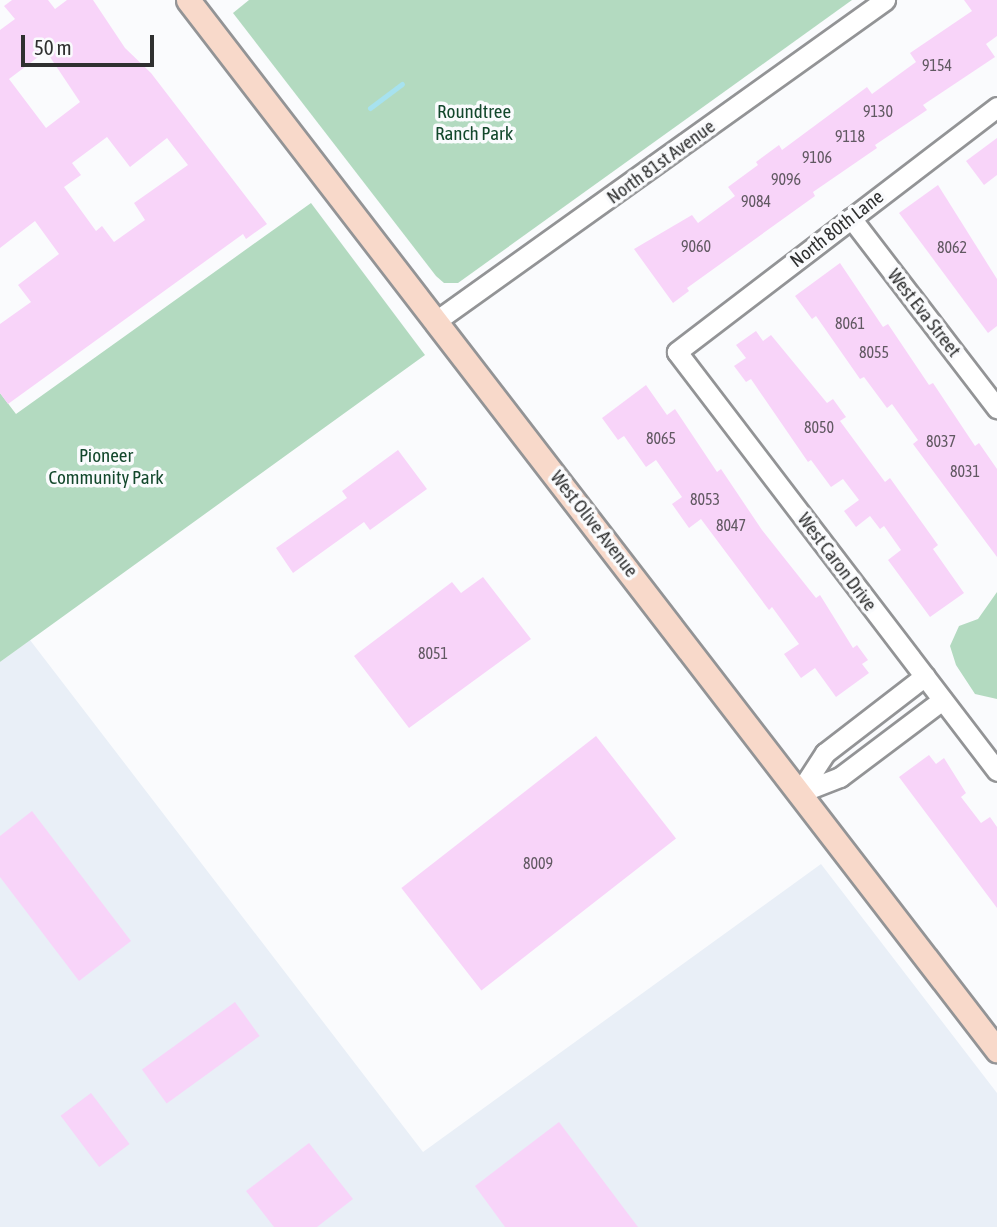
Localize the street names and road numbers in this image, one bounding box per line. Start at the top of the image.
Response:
street label: North 81st Avenue [602,115,720,209]
street label: North 80th Lane [786,186,888,272]
street label: West Eva Street [883,264,965,362]
street label: West Olive Avenue [545,466,643,582]
street label: West Caron Drive [793,508,881,616]

